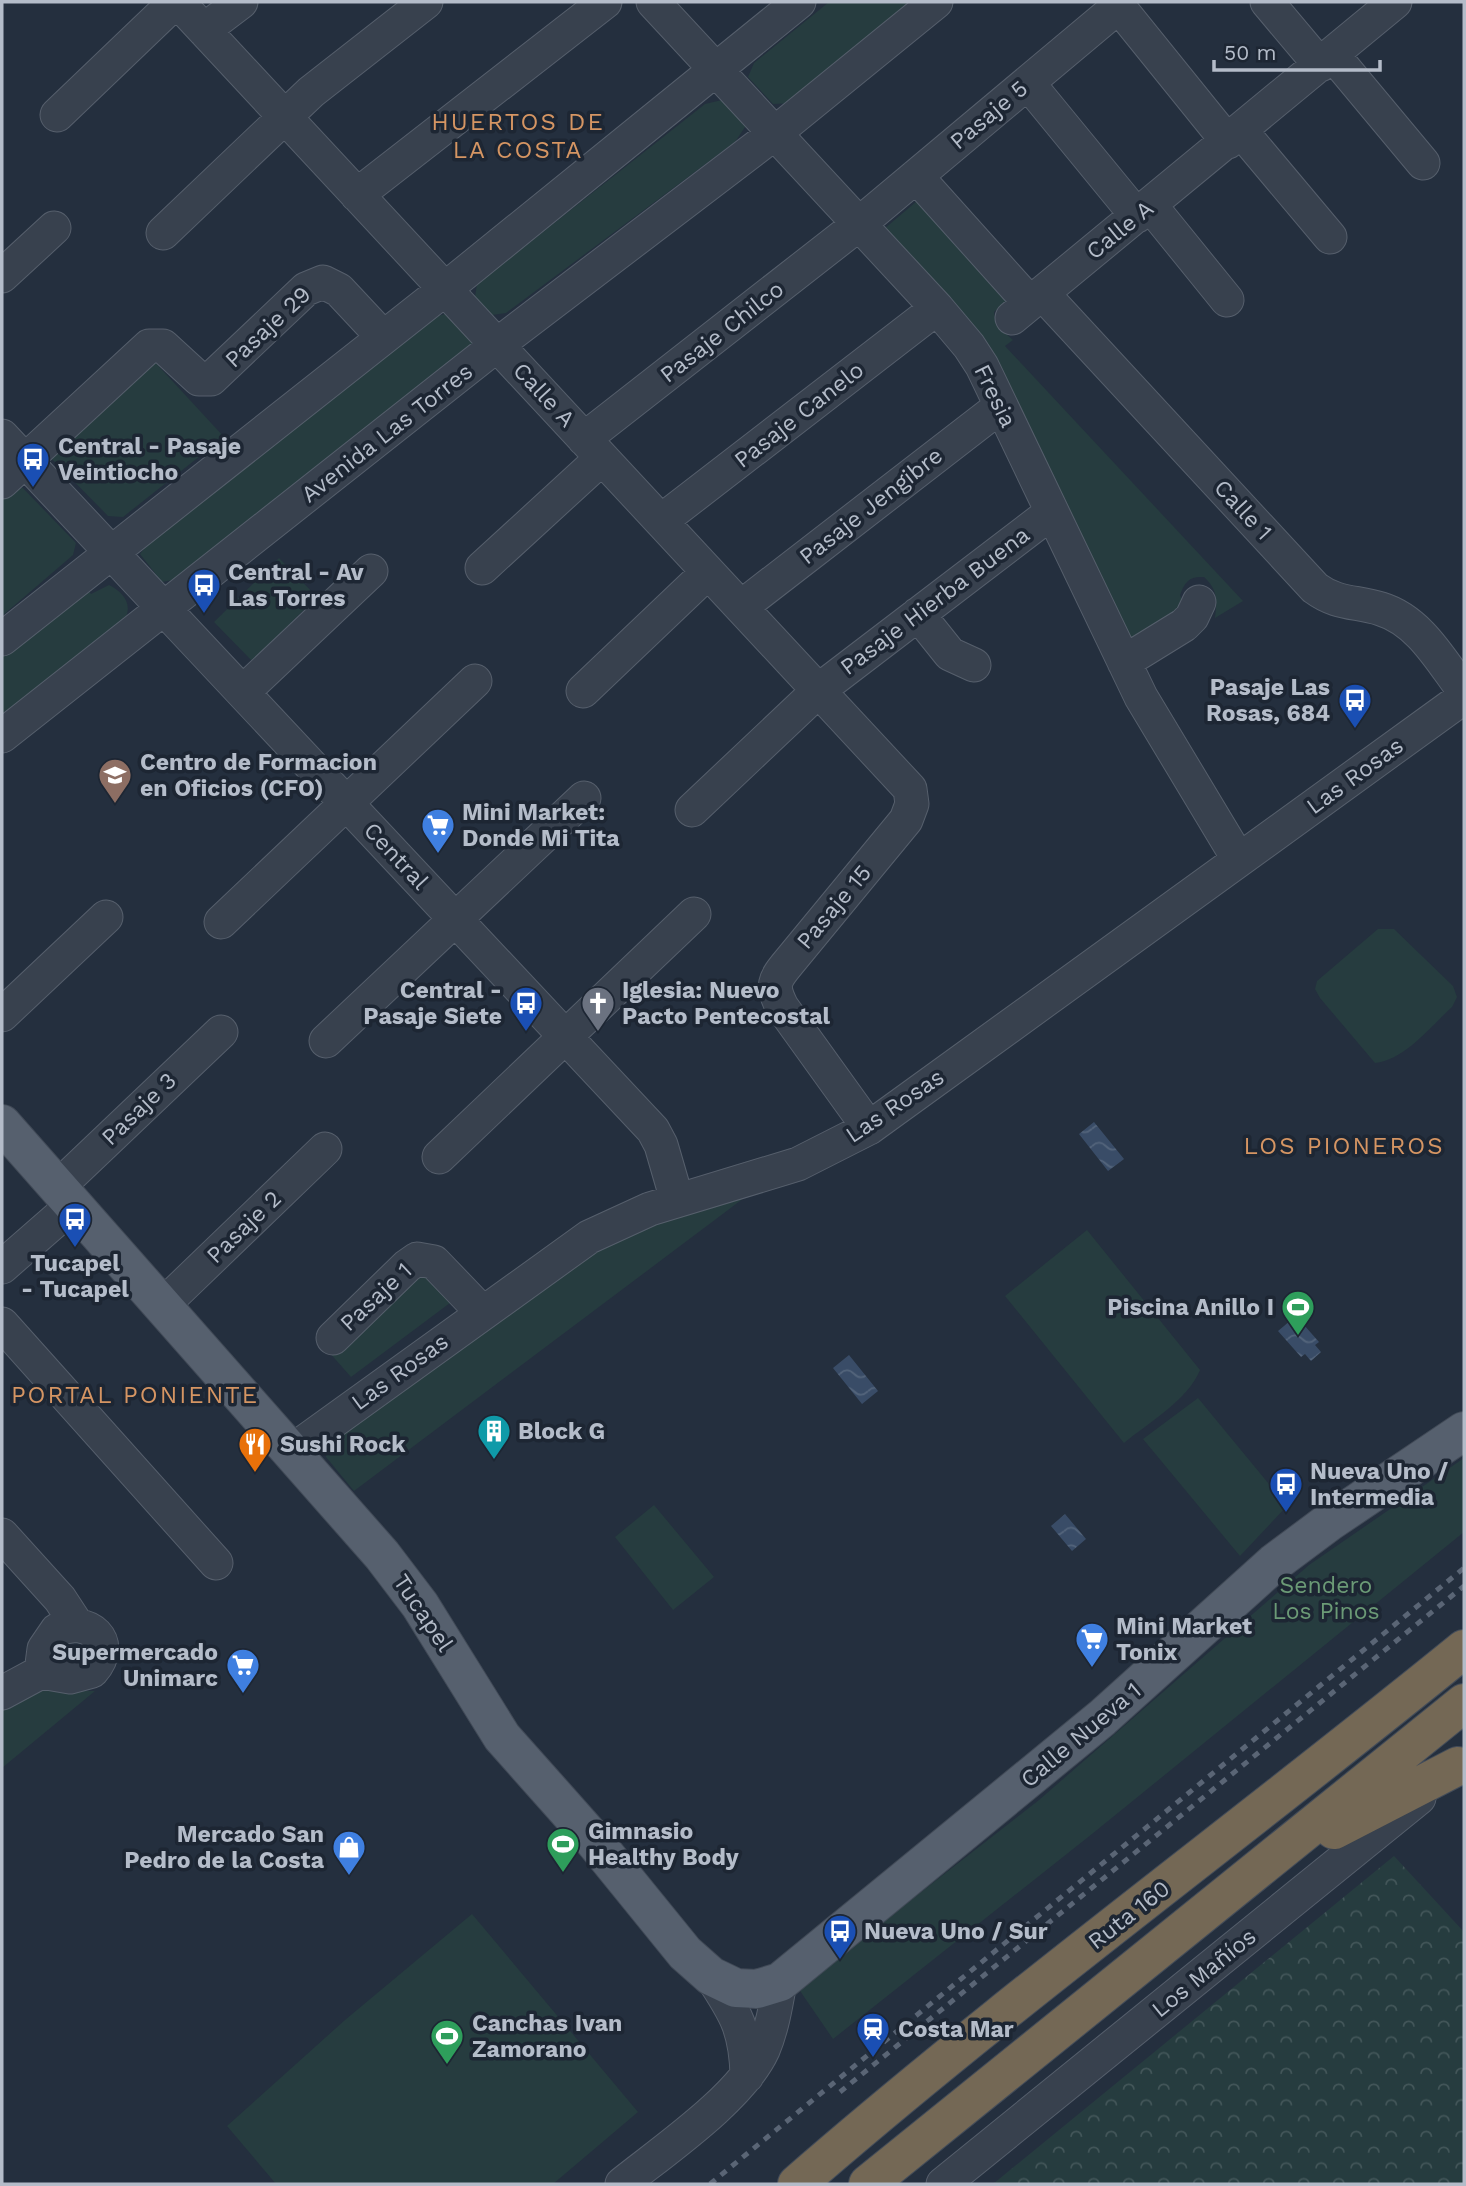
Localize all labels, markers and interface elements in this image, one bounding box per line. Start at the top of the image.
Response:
scale bar [1214,28,1380,72]
text: 50 m [1224,40,1276,65]
street label: Pasaje 5 [945,75,1033,155]
district label: HUERTOS DE LA COSTA [431,108,605,164]
street label: Calle A [1081,195,1159,265]
street label: Pasaje Chilco [655,275,789,389]
street label: Pasaje 29 [220,281,316,373]
street label: Pasaje Canelo [729,356,869,474]
street label: Calle A [507,357,581,433]
street label: Avenida Las Torres [296,358,478,508]
street label: Fresia [968,360,1022,432]
place label: Central - Pasaje Veintiocho [58,433,241,486]
bus stop icon: Central - Pasaje Veintiocho [14,440,52,489]
street label: Pasaje Jengibre [794,442,948,570]
street label: Calle 1 [1208,474,1278,546]
street label: Pasaje Hierba Buena [835,521,1035,681]
place label: Central - Av Las Torres [228,559,364,612]
bus stop icon: Central - Av Las Torres [185,566,223,615]
place label: Pasaje Las Rosas, 684 [1206,674,1330,727]
bus stop icon: Pasaje Las Rosas, 684 [1336,681,1374,730]
street label: Las Rosas [1301,732,1409,820]
place label: Centro de Formacion en Oficios (CFO) [140,749,377,802]
school or university icon: Centro de Formacion en Oficios (CFO) [96,756,134,805]
place label: Mini Market: Donde Mi Tita [462,799,620,852]
supermarket icon: Mini Market: Donde Mi Tita [419,806,457,855]
street label: Central [358,817,434,895]
street label: Pasaje 15 [791,860,877,954]
place label: Central - Pasaje Siete [363,977,502,1030]
place label: Iglesia: Nuevo Pacto Pentecostal [622,977,831,1030]
bus stop icon: Central - Pasaje Siete [507,984,545,1033]
church icon: Iglesia: Nuevo Pacto Pentecostal [579,984,617,1033]
street label: Las Rosas [841,1063,949,1149]
street label: Pasaje 3 [96,1067,182,1151]
district label: LOS PIONEROS [1243,1132,1445,1160]
street label: Pasaje 2 [201,1185,287,1269]
bus stop icon: Tucapel - Tucapel [56,1200,94,1249]
place label: Tucapel - Tucapel [21,1250,129,1303]
street label: Pasaje 1 [335,1257,417,1337]
sports icon: Piscina Anillo I [1279,1288,1317,1337]
place label: Piscina Anillo I [1107,1294,1274,1321]
street label: Las Rosas [346,1328,454,1416]
district label: PORTAL PONIENTE [11,1381,259,1409]
building icon: Block G [475,1412,513,1461]
place label: Block G [518,1418,605,1445]
restaurant icon: Sushi Rock [236,1425,274,1474]
place label: Sushi Rock [280,1431,406,1458]
place label: Nueva Uno / Intermedia [1310,1458,1448,1511]
bus stop icon: Nueva Uno / Intermedia [1267,1465,1305,1514]
street label: Tucapel [387,1569,459,1657]
park label: Sendero Los Pinos [1272,1572,1380,1625]
place label: Mini Market Tonix [1116,1613,1252,1666]
supermarket icon: Mini Market Tonix [1073,1620,1111,1669]
place label: Supermercado Unimarc [52,1639,218,1692]
supermarket icon: Supermercado Unimarc [224,1646,262,1695]
street label: Calle Nueva 1 [1016,1677,1146,1793]
place label: Gimnasio Healthy Body [588,1818,739,1871]
place label: Mercado San Pedro de la Costa [124,1821,325,1874]
sports icon: Gimnasio Healthy Body [544,1825,582,1874]
shop icon: Mercado San Pedro de la Costa [330,1828,368,1877]
street label: Ruta 160 [1083,1875,1175,1955]
bus stop icon: Nueva Uno / Sur [821,1912,859,1961]
place label: Nueva Uno / Sur [864,1918,1048,1945]
street label: Los Mañíos [1147,1923,1261,2023]
place label: Canchas Ivan Zamorano [472,2010,622,2063]
station icon: Costa Mar [854,2010,892,2059]
place label: Costa Mar [898,2016,1014,2043]
sports icon: Canchas Ivan Zamorano [428,2017,466,2066]

